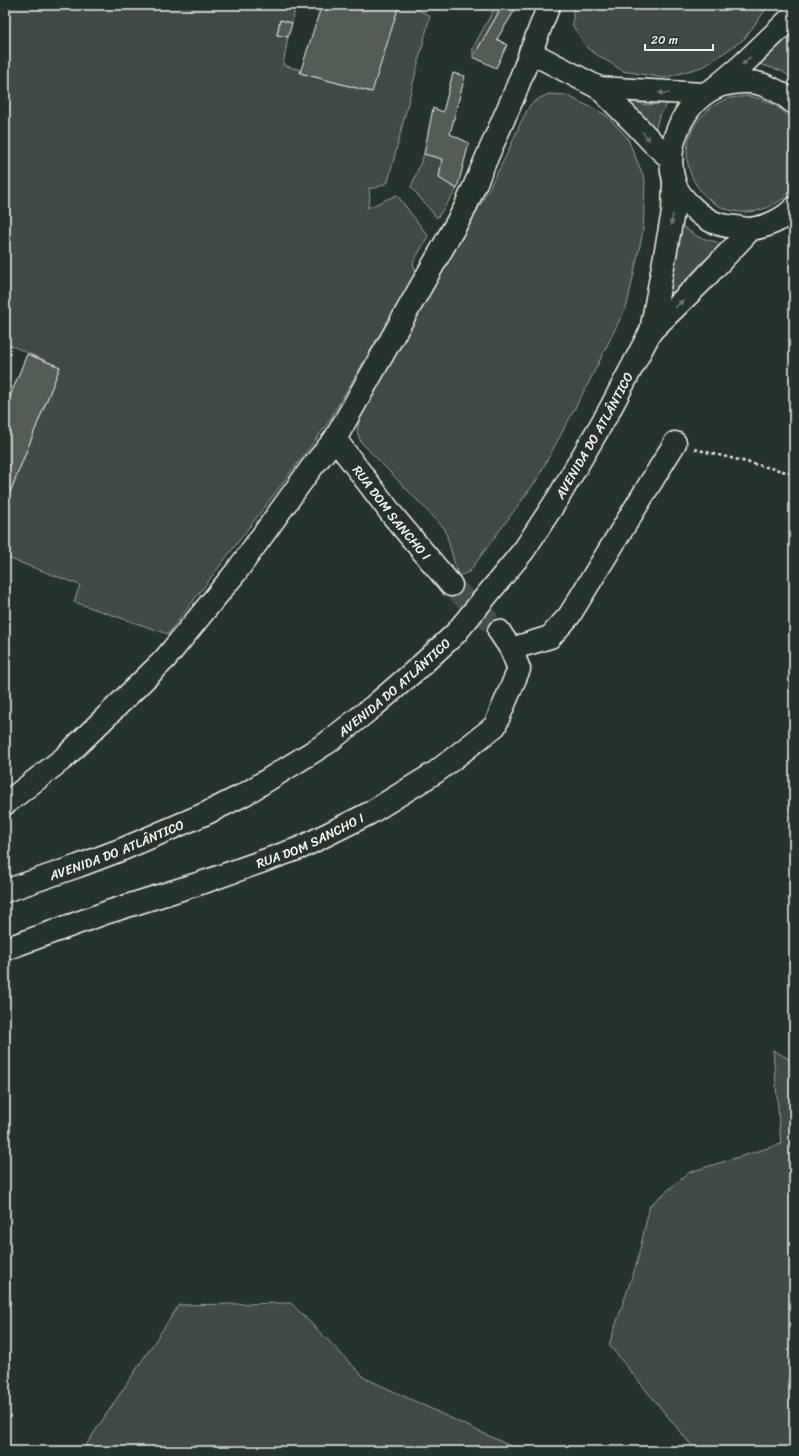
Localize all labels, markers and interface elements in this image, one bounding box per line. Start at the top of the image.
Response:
scale bar [645,26,713,52]
text: 20 m [651,29,678,51]
one-way arrow [741,57,751,66]
one-way arrow [658,89,670,96]
one-way arrow [642,130,651,141]
one-way arrow [669,214,675,226]
one-way arrow [674,299,684,309]
street label: AVENIDA DO ATLÂNTICO [548,368,639,504]
street label: RUA DOM SANCHO I [347,460,437,565]
street label: AVENIDA DO ATLÂNTICO [331,632,456,743]
street label: RUA DOM SANCHO I [253,806,368,874]
street label: AVENIDA DO ATLÂNTICO [45,813,188,887]

